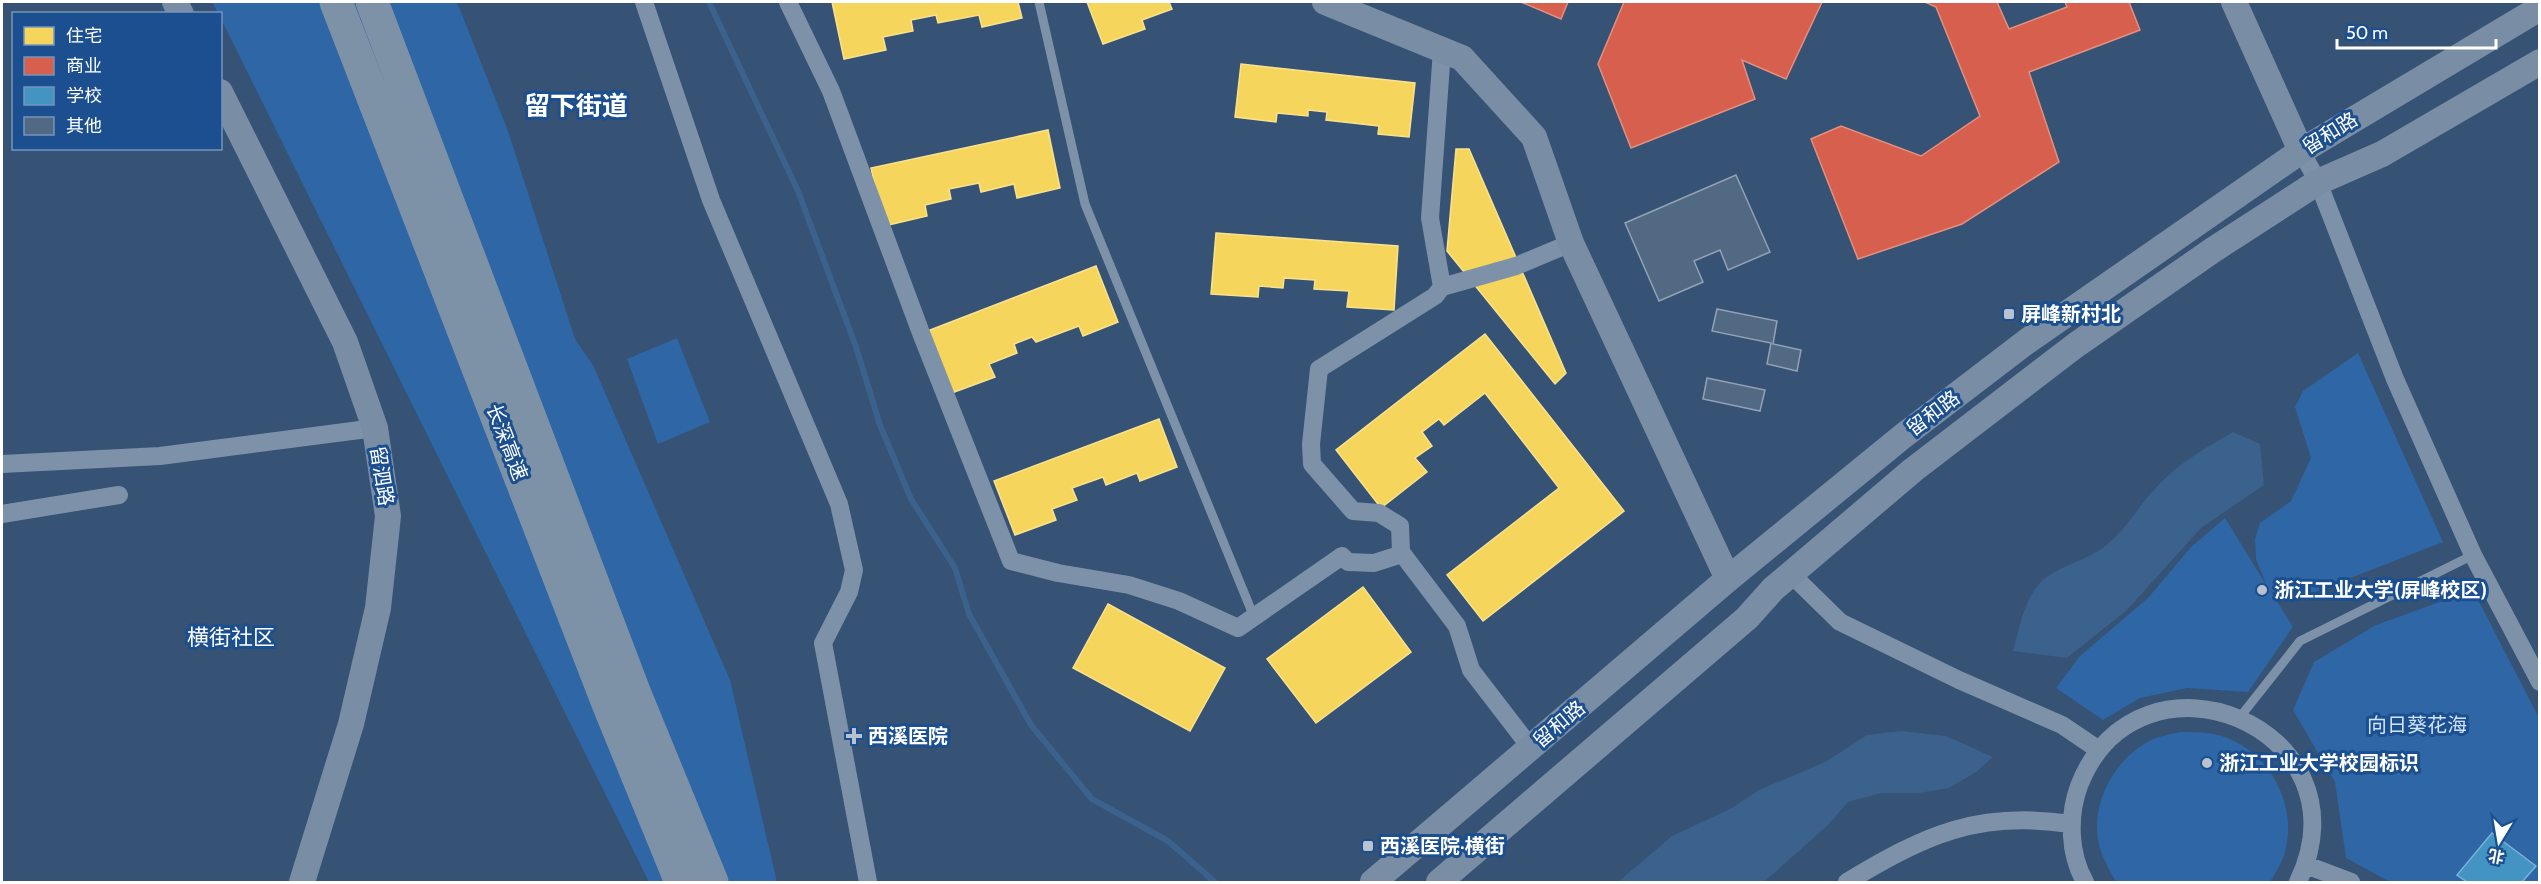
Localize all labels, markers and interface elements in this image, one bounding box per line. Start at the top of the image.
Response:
legend [12,12,222,150]
scale bar [2337,12,2496,50]
text: 50 m [2346,22,2388,44]
text: 住宅 [66,25,102,47]
text: 商业 [66,55,102,77]
text: 学校 [66,85,102,107]
district label: 留下街道 [524,90,628,122]
street label: 留和路 [2298,107,2362,159]
text: 其他 [66,115,102,137]
place label: 屏峰新村北 [2021,302,2121,326]
marker: 屏峰新村北 [2002,307,2016,321]
street label: 留和路 [1902,385,1964,441]
street label: 长深高速 [481,400,533,484]
street label: 留泗路 [365,444,399,508]
place label: 浙江工业大学(屏峰校区) [2274,578,2487,602]
marker: 浙江工业大学(屏峰校区) [2255,583,2269,597]
district label: 横街社区 [187,624,275,651]
street label: 留和路 [1528,696,1590,752]
park label: 向日葵花海 [2367,713,2467,737]
place label: 西溪医院 [868,724,948,748]
marker: 西溪医院 [845,727,863,745]
place label: 浙江工业大学校园标识 [2219,751,2419,775]
marker: 浙江工业大学校园标识 [2200,756,2214,770]
north arrow [2469,812,2529,872]
place label: 西溪医院·横街 [1380,834,1505,858]
marker: 西溪医院·横街 [1361,839,1375,853]
text: 北 [2487,845,2506,867]

